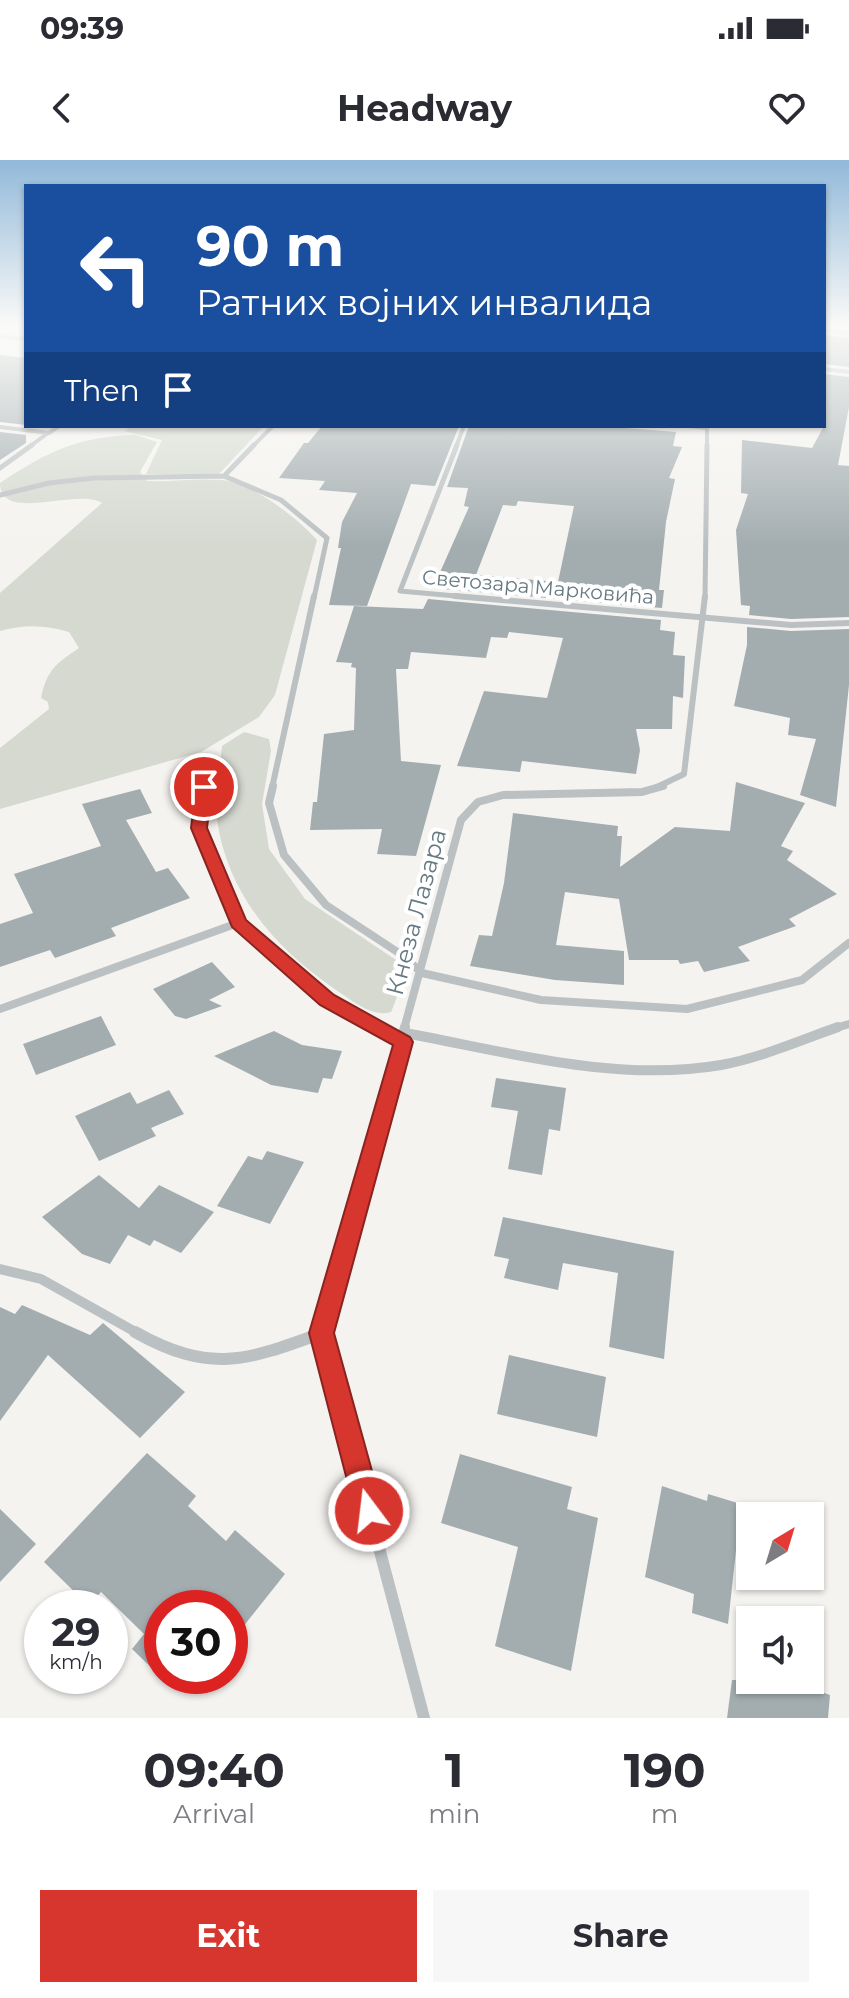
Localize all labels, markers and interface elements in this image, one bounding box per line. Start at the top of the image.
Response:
text: 09:39 [40,10,124,47]
icon: back [40,86,84,130]
text: Headway [337,86,512,130]
icon: heart [765,86,809,130]
text: 90 m [196,212,344,280]
icon: left [64,216,168,320]
text: Ратних војних инвалида [196,280,652,324]
icon: arrive [156,368,200,412]
text: Then [64,372,140,409]
street label: Светозара Марковића [421,565,655,609]
pin [170,753,238,821]
icon: arrive [182,765,226,809]
street label: Кнеза Лазара [380,826,452,998]
position arrow [327,1469,411,1553]
north arrow [736,1502,824,1590]
map controls [736,1502,824,1694]
speed limit sign: 30 [144,1590,248,1694]
button: sound [736,1606,824,1694]
text: 29 [51,1607,101,1656]
text: km/h [49,1650,103,1674]
text: 09:40 [143,1741,285,1799]
text: 1 [445,1741,464,1799]
text: 190 [624,1741,706,1799]
text: Arrival [173,1798,255,1830]
text: min [428,1798,480,1830]
text: m [651,1798,678,1830]
button: Exit [40,1890,417,1982]
button: Share [433,1890,809,1982]

